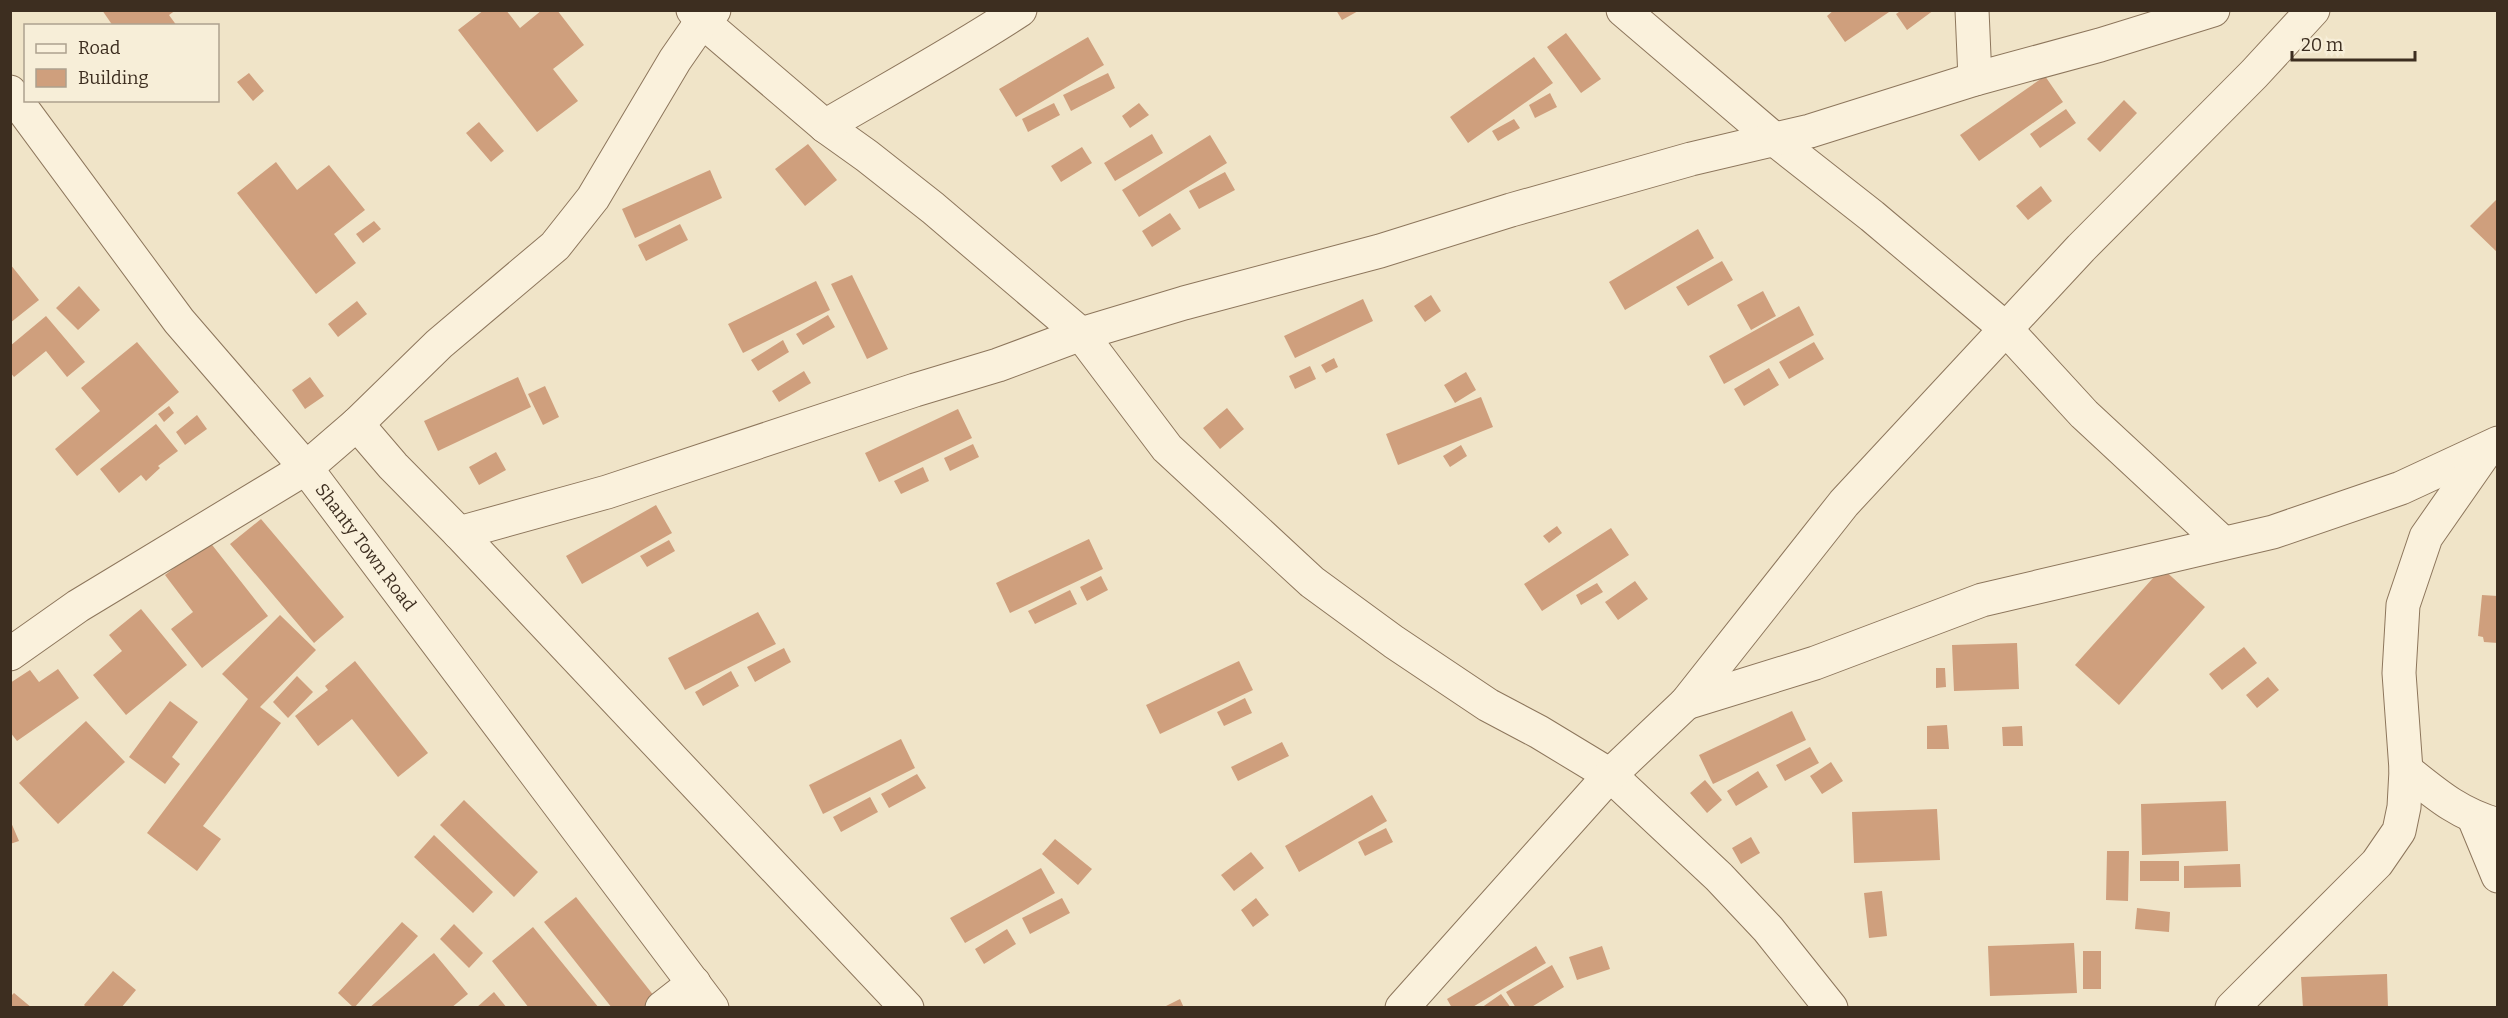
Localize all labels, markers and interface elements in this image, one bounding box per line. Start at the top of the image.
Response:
legend [24,24,219,102]
scale bar [2292,24,2415,62]
text: 20 m [2301,34,2343,56]
text: Road [78,37,121,59]
text: Building [78,67,149,89]
street label: Shanty Town Road [310,479,421,616]

